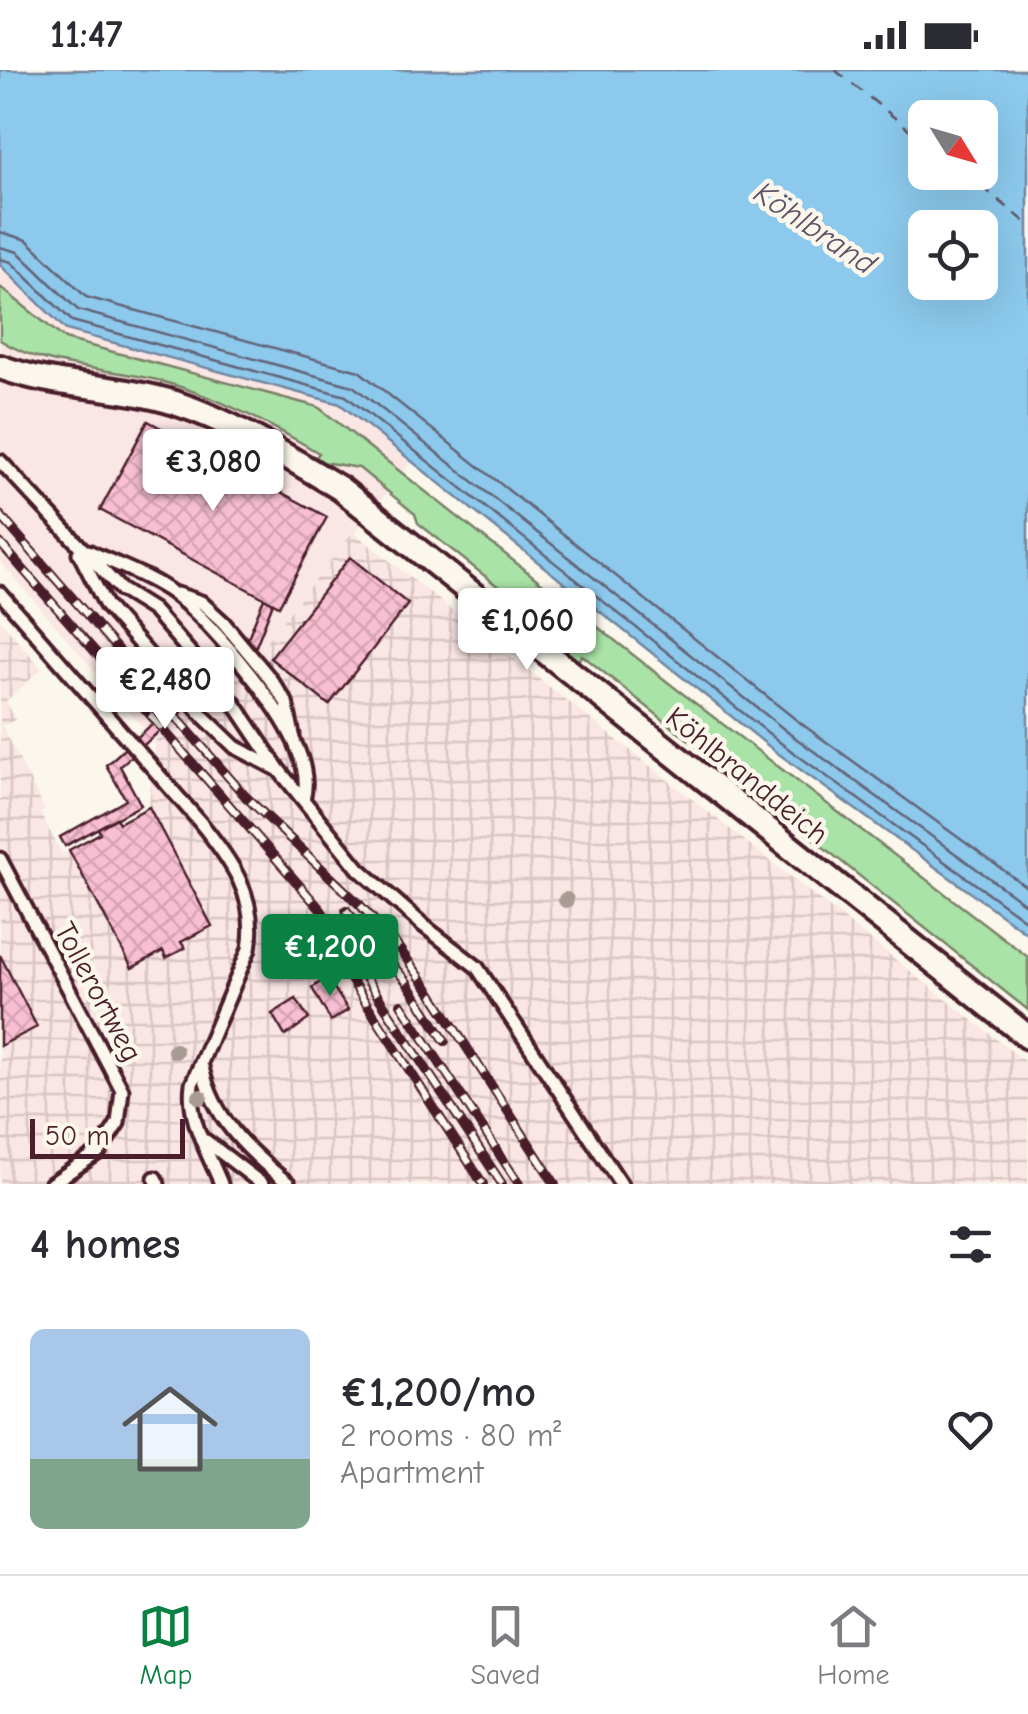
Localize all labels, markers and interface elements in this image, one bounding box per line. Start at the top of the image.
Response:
text: 11:47 [50,13,123,57]
north arrow [908,100,998,190]
map controls [908,100,998,300]
water label: Köhlbrand [747,174,884,283]
button: locate [908,210,998,300]
pin: €3,080 [132,429,294,514]
text: €3,080 [165,443,261,480]
pin: €1,060 [446,588,608,673]
text: €1,060 [480,602,574,639]
pin: €2,480 [84,647,246,732]
text: €2,480 [118,661,212,698]
street label: Köhlbranddeich [659,700,835,852]
pin: €1,200 [249,914,411,999]
street label: Tollerortweg [47,916,149,1068]
text: €1,200 [283,928,377,965]
scale bar [30,1114,185,1158]
text: 50 m [45,1120,110,1152]
icon: filters [943,1217,998,1272]
text: 4 homes [30,1220,180,1269]
text: €1,200/mo [340,1368,536,1417]
icon: home [110,1369,230,1489]
icon: heart [943,1402,998,1457]
text: 2 rooms · 80 m² [340,1417,561,1454]
text: Apartment [340,1454,483,1491]
tab: Map [138,1599,193,1691]
tab: Saved [470,1599,540,1691]
tab: Home [817,1599,890,1691]

